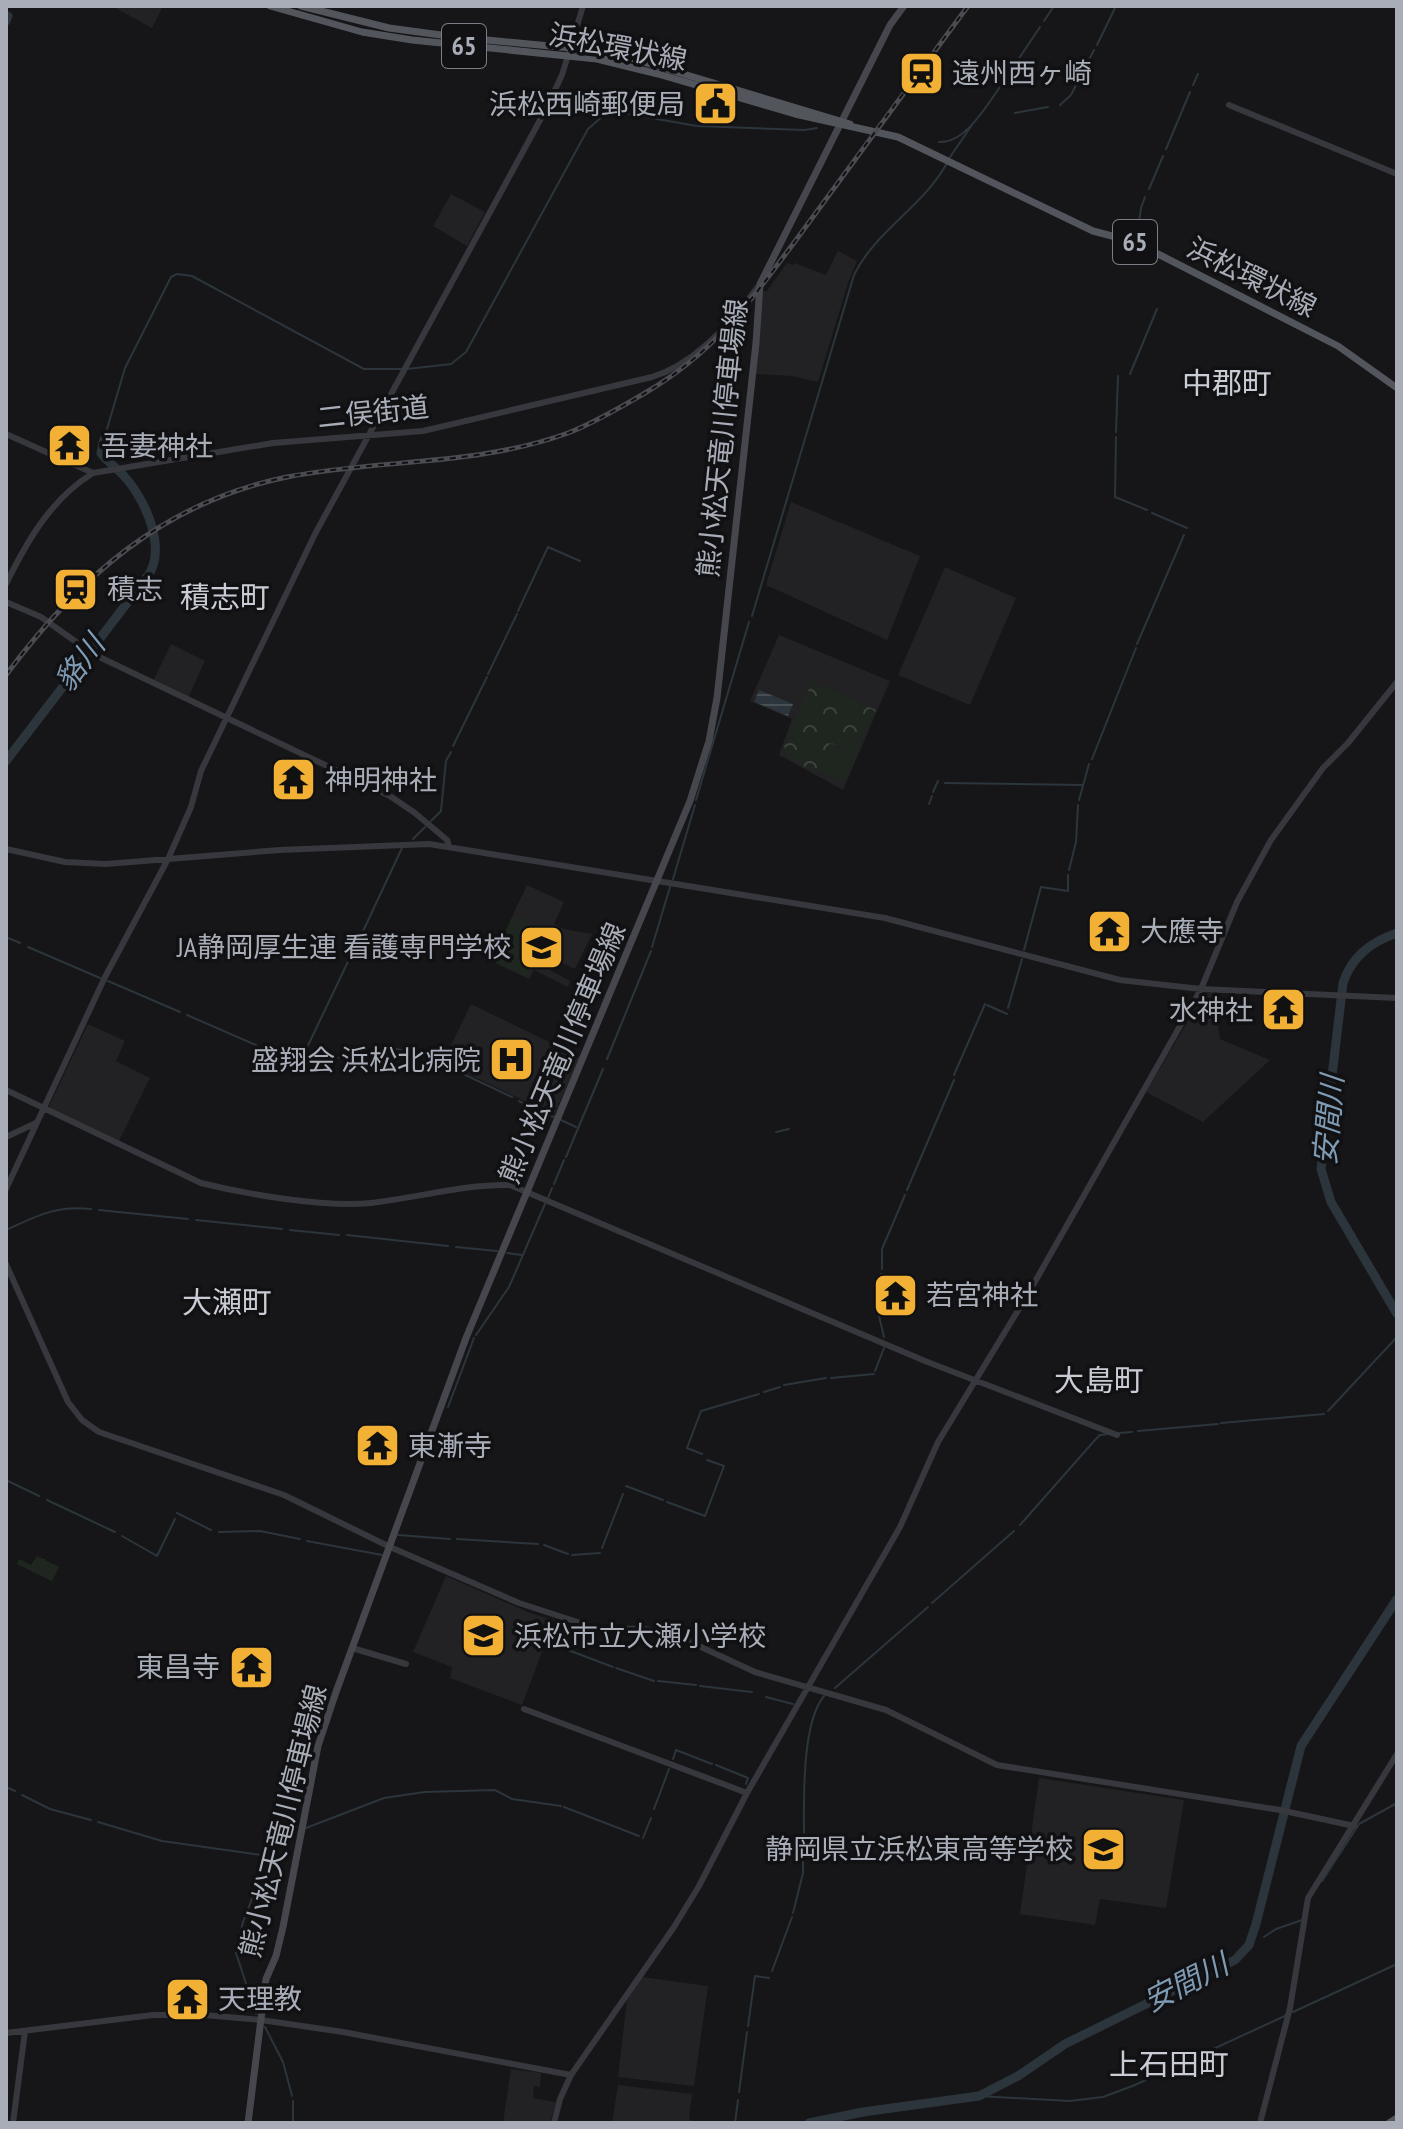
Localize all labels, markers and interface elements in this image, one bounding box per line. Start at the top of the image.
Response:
street label: 浜松環状線 [546,15,690,78]
road number: 65 [442,24,486,68]
station icon: 遠州西ヶ崎 [897,49,945,97]
place label: 遠州西ヶ崎 [952,54,1092,91]
public building icon: 浜松西崎郵便局 [692,80,740,128]
place label: 浜松西崎郵便局 [489,85,685,122]
road number: 65 [1113,220,1157,264]
street label: 浜松環状線 [1181,228,1323,325]
street label: 熊小松天竜川停車場線 [688,297,755,579]
district label: 中郡町 [1182,363,1272,402]
street label: 二俣街道 [315,387,431,436]
temple icon: 吾妻神社 [46,422,94,470]
place label: 吾妻神社 [101,427,213,464]
station icon: 積志 [52,565,100,613]
place label: 積志 [107,570,163,607]
district label: 積志町 [180,577,270,616]
water label: 貉川 [45,624,114,698]
temple icon: 神明神社 [270,756,318,804]
place label: 神明神社 [325,761,437,798]
temple icon: 大應寺 [1085,907,1133,955]
place label: 大應寺 [1140,912,1224,949]
street label: 熊小松天竜川停車場線 [490,917,633,1189]
school or university icon: JA静岡厚生連 看護専門学校 [518,923,566,971]
place label: JA静岡厚生連 看護専門学校 [176,928,511,965]
temple icon: 水神社 [1260,986,1308,1034]
place label: 水神社 [1169,991,1253,1028]
hospital icon: 盛翔会 浜松北病院 [488,1036,536,1084]
place label: 盛翔会 浜松北病院 [251,1041,481,1078]
water label: 安間川 [1304,1070,1351,1166]
temple icon: 若宮神社 [871,1271,919,1319]
place label: 若宮神社 [926,1276,1038,1313]
district label: 大瀬町 [182,1282,272,1321]
district label: 大島町 [1054,1360,1144,1399]
temple icon: 東漸寺 [353,1422,401,1470]
place label: 東漸寺 [408,1427,492,1464]
school or university icon: 浜松市立大瀬小学校 [459,1612,507,1660]
place label: 浜松市立大瀬小学校 [514,1617,766,1654]
temple icon: 東昌寺 [227,1643,275,1691]
place label: 東昌寺 [136,1648,220,1685]
street label: 熊小松天竜川停車場線 [231,1681,334,1961]
school or university icon: 静岡県立浜松東高等学校 [1080,1825,1128,1873]
place label: 静岡県立浜松東高等学校 [765,1830,1073,1867]
water label: 安間川 [1136,1942,1237,2019]
temple icon: 天理教 [163,1975,211,2023]
place label: 天理教 [218,1980,302,2017]
district label: 上石田町 [1109,2044,1229,2083]

